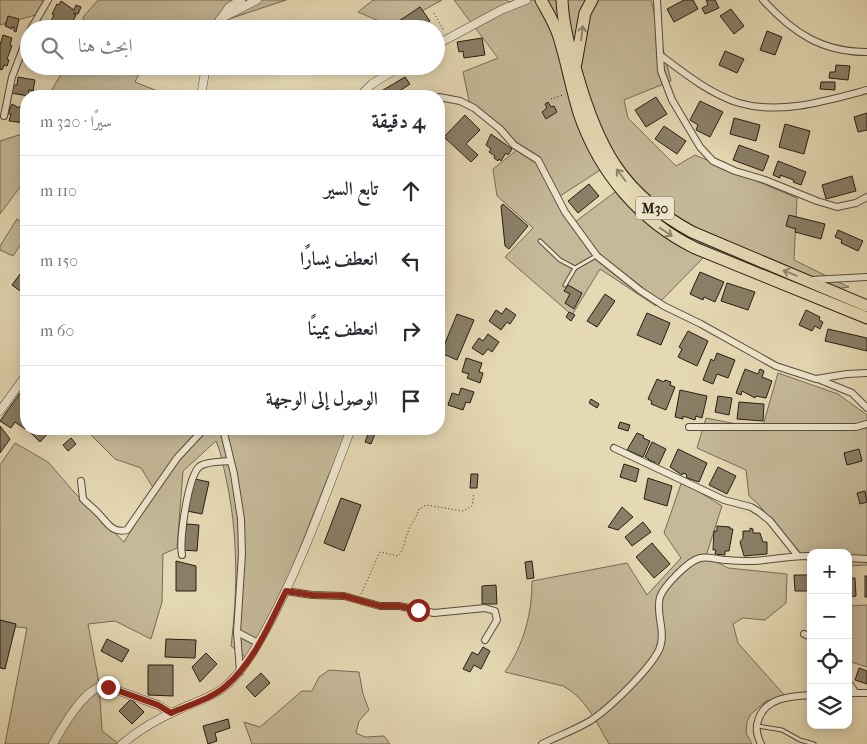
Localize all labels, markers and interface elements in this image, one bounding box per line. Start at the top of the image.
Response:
search box [20,20,445,75]
one-way arrow [577,25,587,41]
icon: search [38,34,66,62]
text: ابحث هنا [78,35,133,57]
text: 4 دقيقة [371,109,425,133]
text: سيرًا · 320 m [40,112,112,131]
one-way arrow [616,169,627,182]
icon: ahead [397,177,425,205]
text: تابع السير [324,178,378,200]
text: 110 m [40,181,77,200]
road number: M30 [636,197,674,220]
one-way arrow [659,227,673,237]
icon: left [397,247,425,275]
text: انعطف يسارًا [300,248,378,270]
text: 150 m [40,251,78,270]
one-way arrow [783,268,798,277]
icon: right [397,317,425,345]
text: انعطف يمينًا [308,318,378,340]
text: 60 m [40,321,74,340]
icon: arrive [397,387,425,415]
text: الوصول إلى الوجهة [266,388,378,410]
map controls [807,549,852,729]
button: + [807,549,852,594]
button: − [807,594,852,639]
route start [407,599,430,622]
button: locate [807,639,852,684]
route end [97,676,120,699]
button: layers [807,684,852,729]

